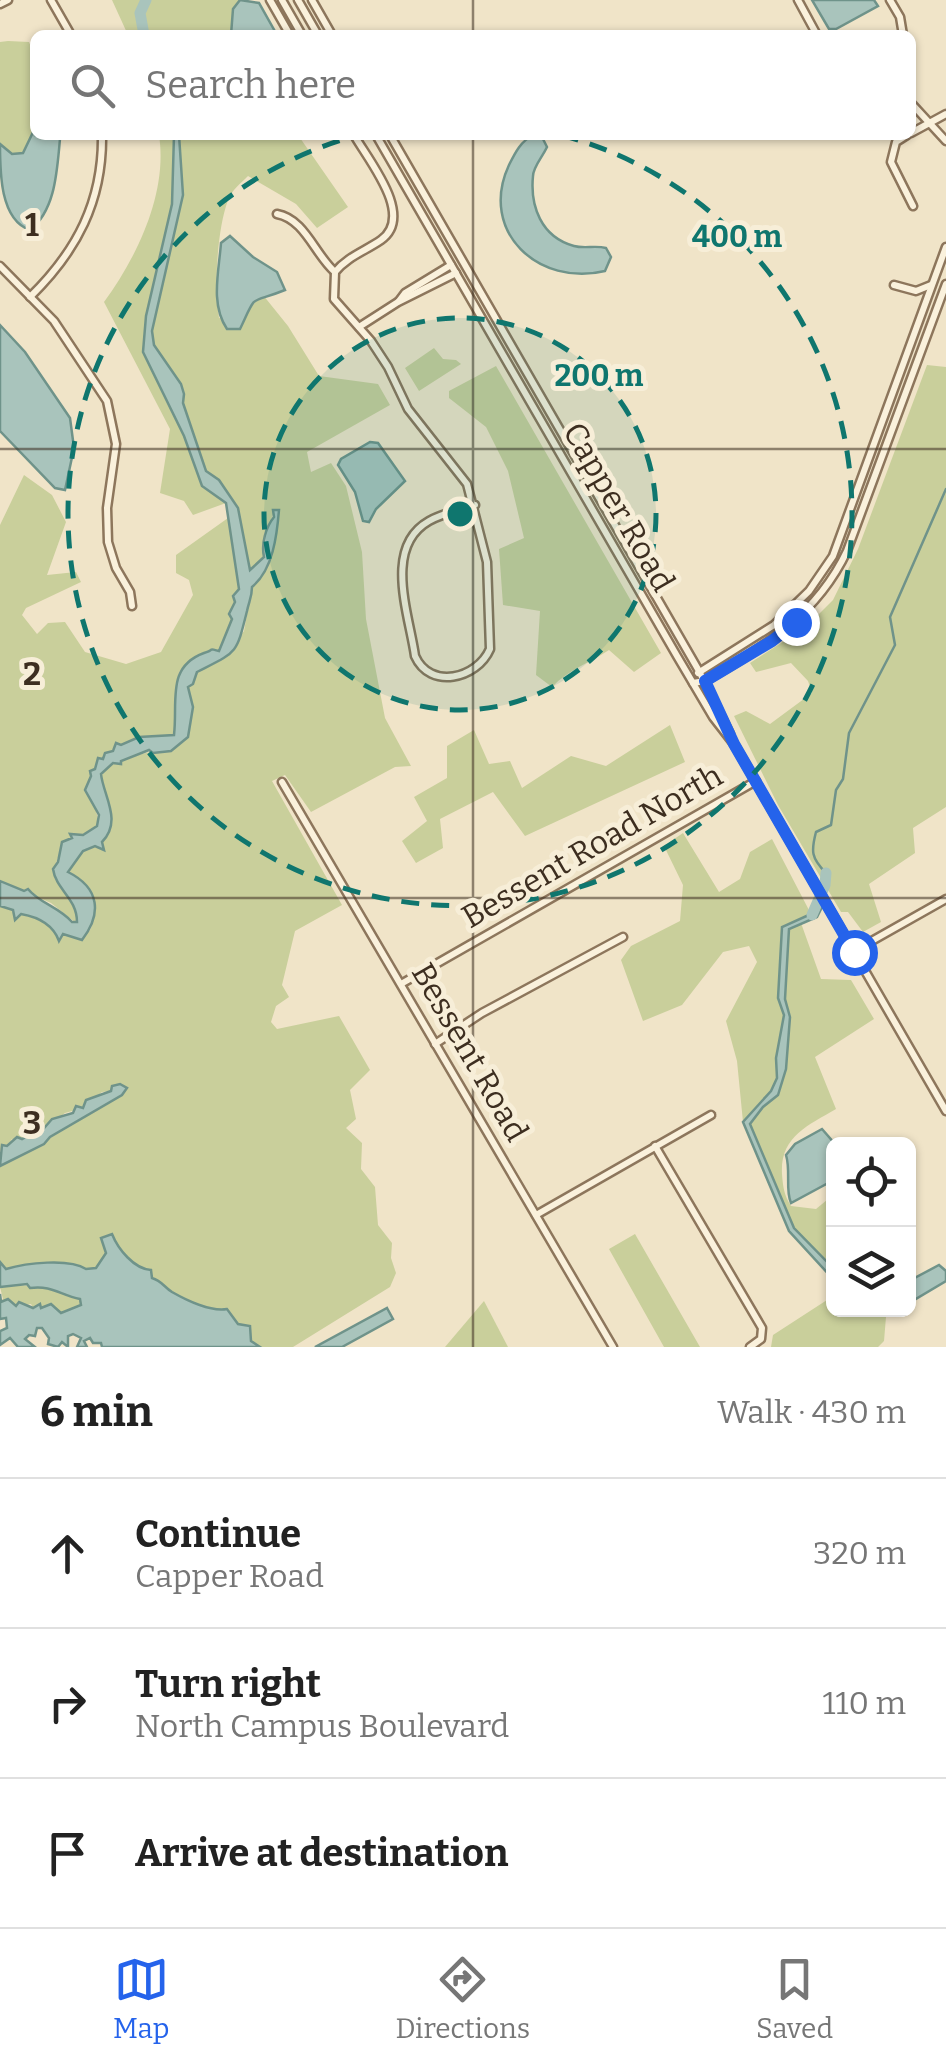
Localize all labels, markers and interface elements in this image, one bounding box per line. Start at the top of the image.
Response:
search box [30,30,916,140]
icon: search [65,58,120,113]
text: Search here [145,62,356,108]
text: 1 [25,206,39,244]
text: 400 m [692,219,783,255]
text: 200 m [554,358,644,394]
street label: Capper Road [555,416,683,598]
centre of rings [442,496,478,532]
route end [774,600,820,646]
text: 2 [23,655,41,693]
street label: Bessent Road North [455,756,729,936]
route start [832,930,878,976]
street label: Bessent Road [404,956,536,1148]
text: 3 [23,1104,41,1142]
map controls [826,1137,916,1317]
button: locate [826,1137,916,1227]
button: layers [826,1227,916,1317]
text: 6 min [40,1387,153,1437]
text: Walk · 430 m [717,1393,906,1431]
text: Continue [135,1511,301,1557]
icon: ahead [40,1526,95,1581]
text: 320 m [813,1534,906,1572]
text: Capper Road [135,1557,324,1595]
text: Turn right [135,1661,321,1707]
icon: right [40,1676,95,1731]
text: 110 m [823,1684,906,1722]
text: North Campus Boulevard [135,1707,509,1745]
icon: arrive [40,1826,95,1881]
text: Arrive at destination [135,1830,508,1876]
tab: Map [113,1952,169,2045]
tab: Directions [395,1952,530,2045]
tab: Saved [756,1952,833,2045]

